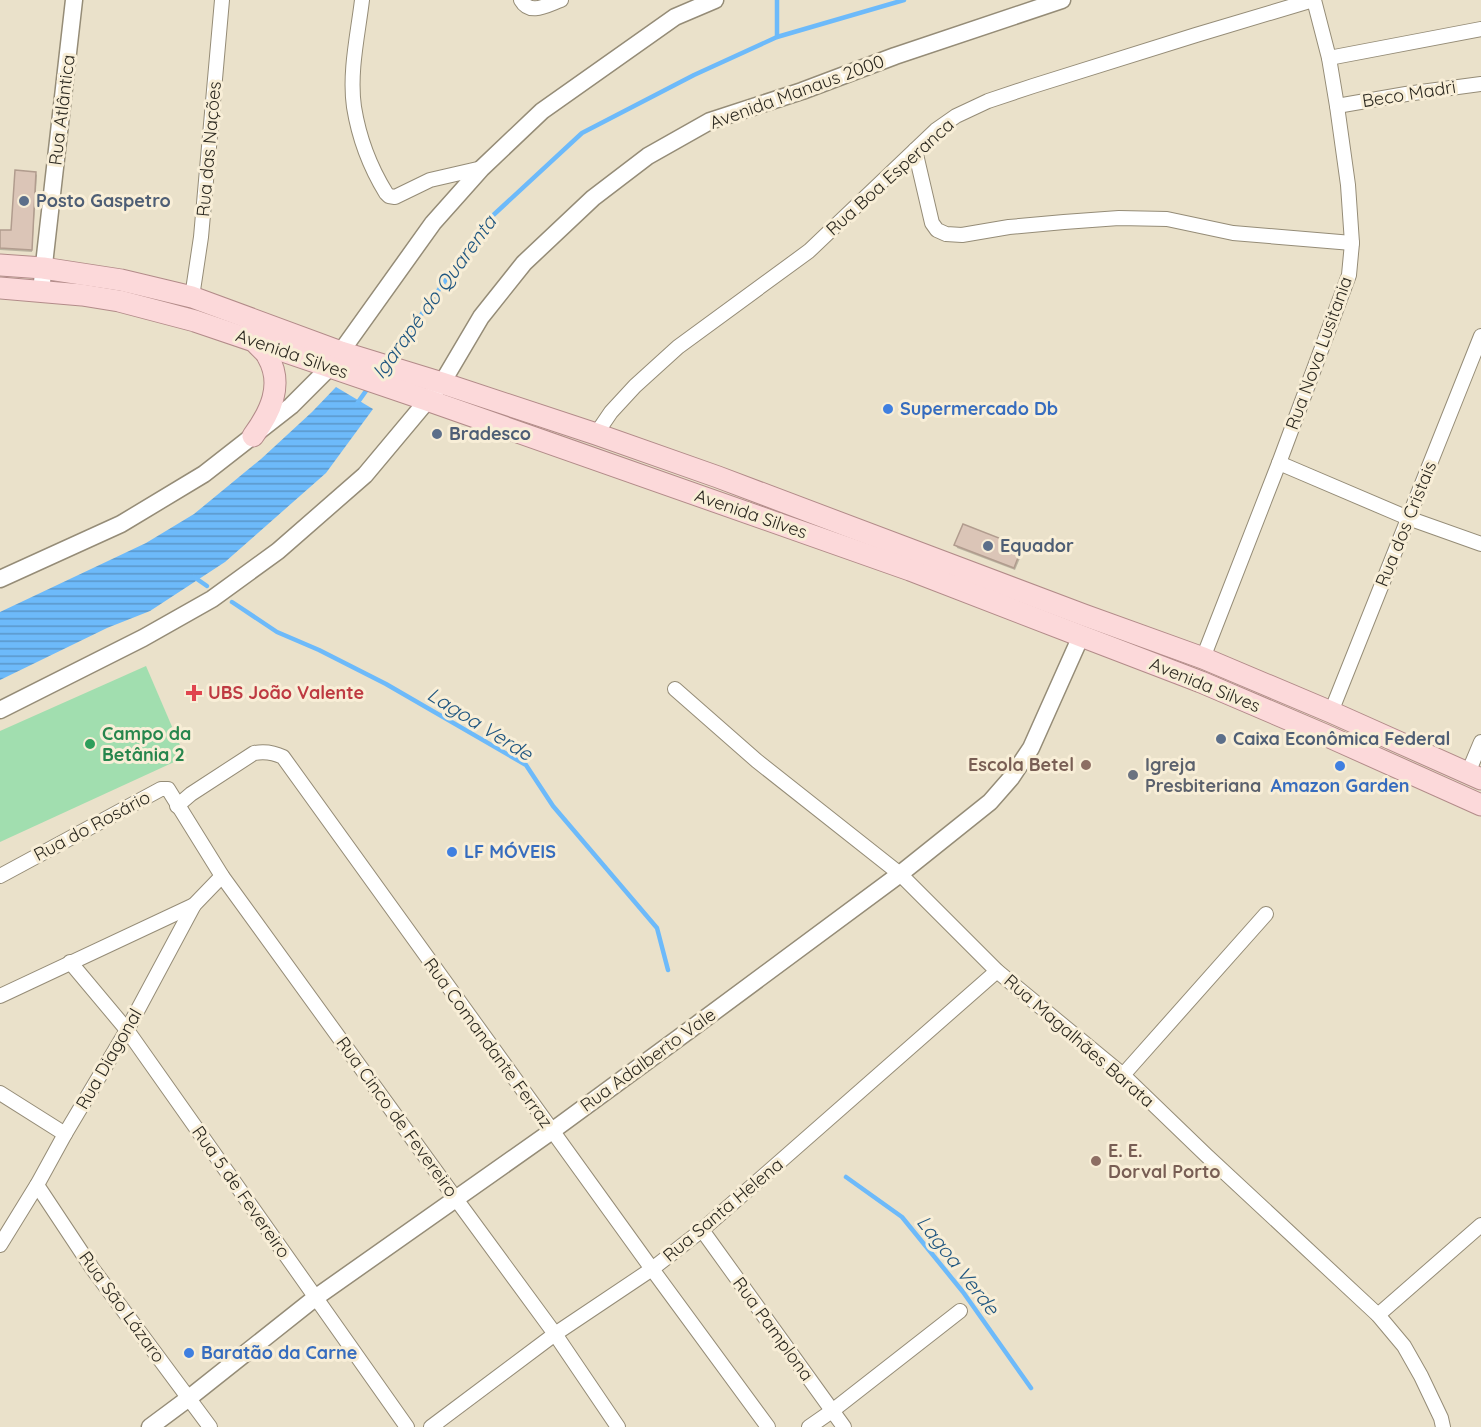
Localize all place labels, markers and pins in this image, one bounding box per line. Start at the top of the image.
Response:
place label: Posto Gaspetro [36,189,171,212]
marker: Posto Gaspetro [17,194,31,208]
place label: Supermercado Db [900,397,1058,420]
marker: Supermercado Db [881,402,895,416]
place label: Bradesco [449,422,531,445]
marker: Bradesco [430,427,444,441]
place label: Equador [1000,534,1074,557]
marker: Equador [981,539,995,553]
place label: UBS João Valente [208,681,364,704]
marker: UBS João Valente [185,684,203,702]
place label: Campo da Betânia 2 [102,722,191,766]
place label: Caixa Econômica Federal [1233,727,1450,750]
marker: Caixa Econômica Federal [1214,732,1228,746]
marker: Campo da Betânia 2 [83,737,97,751]
place label: Escola Betel [968,753,1074,776]
place label: Igreja Presbiteriana [1145,753,1261,797]
marker: Escola Betel [1079,758,1093,772]
marker: Amazon Garden [1333,759,1347,773]
marker: Igreja Presbiteriana [1126,768,1140,782]
place label: Amazon Garden [1270,774,1410,797]
place label: LF MÓVEIS [464,840,556,863]
marker: LF MÓVEIS [445,845,459,859]
place label: E. E. Dorval Porto [1108,1139,1220,1183]
marker: E. E. Dorval Porto [1089,1154,1103,1168]
place label: Baratão da Carne [201,1341,357,1364]
marker: Baratão da Carne [182,1346,196,1360]

